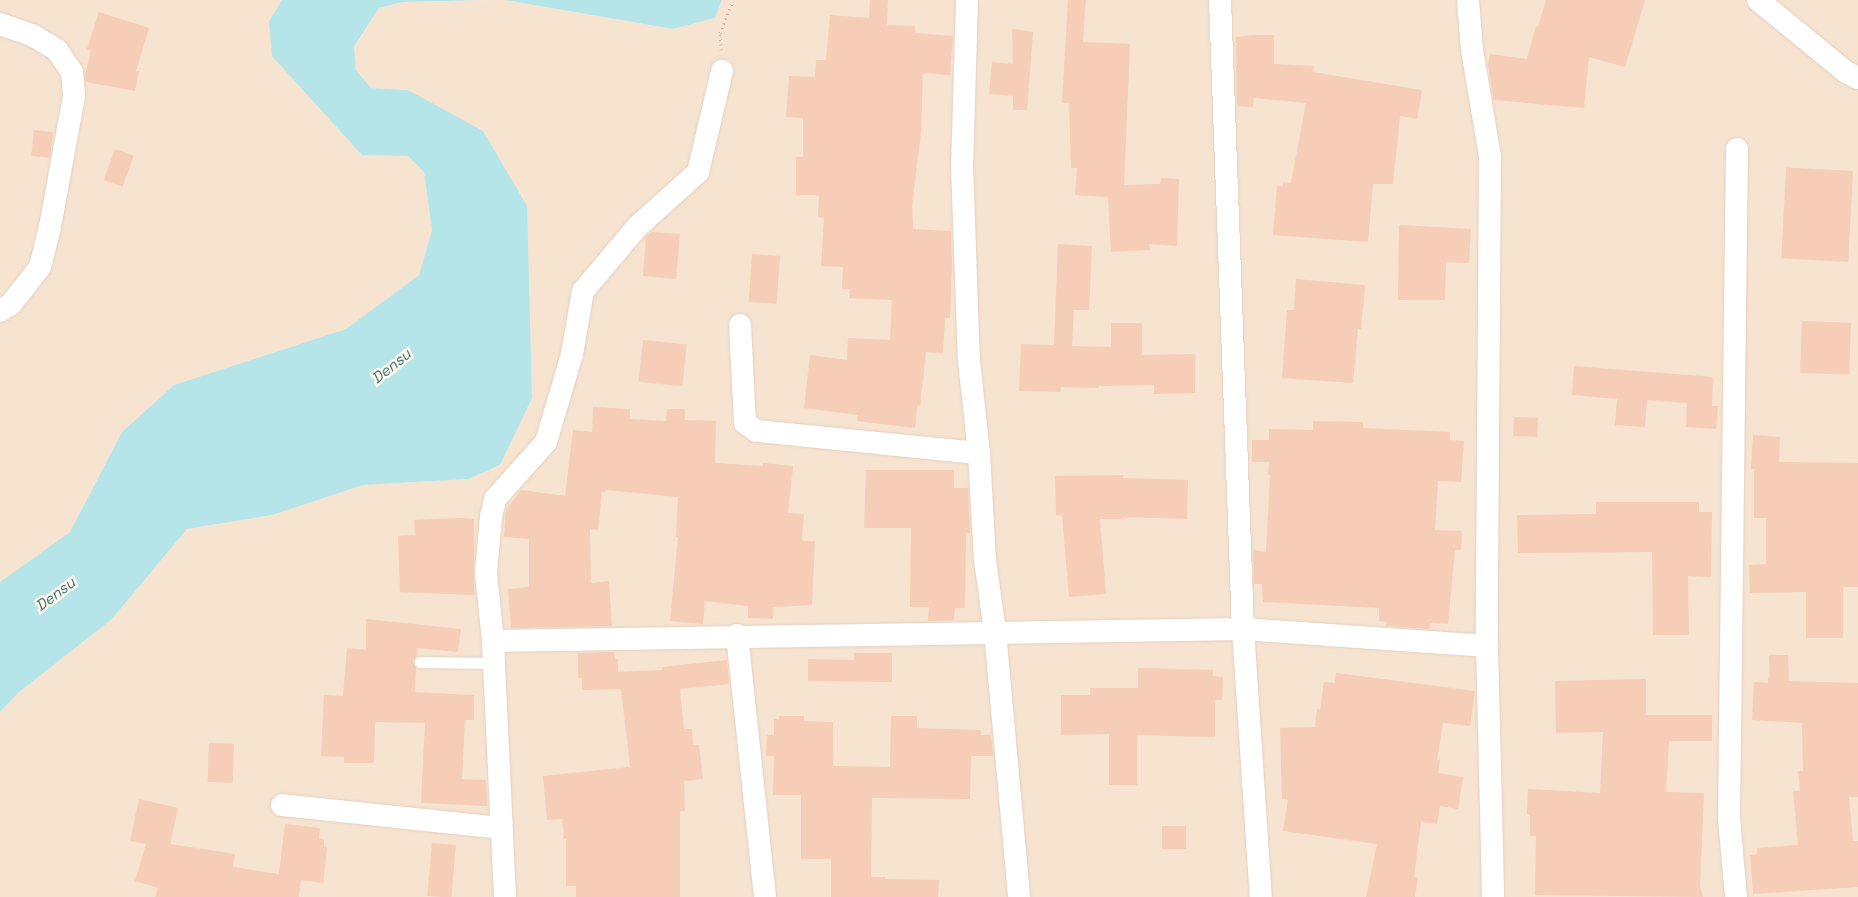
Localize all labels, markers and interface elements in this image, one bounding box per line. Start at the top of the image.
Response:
water label: Densu [368,345,414,387]
water label: Densu [32,573,78,615]

